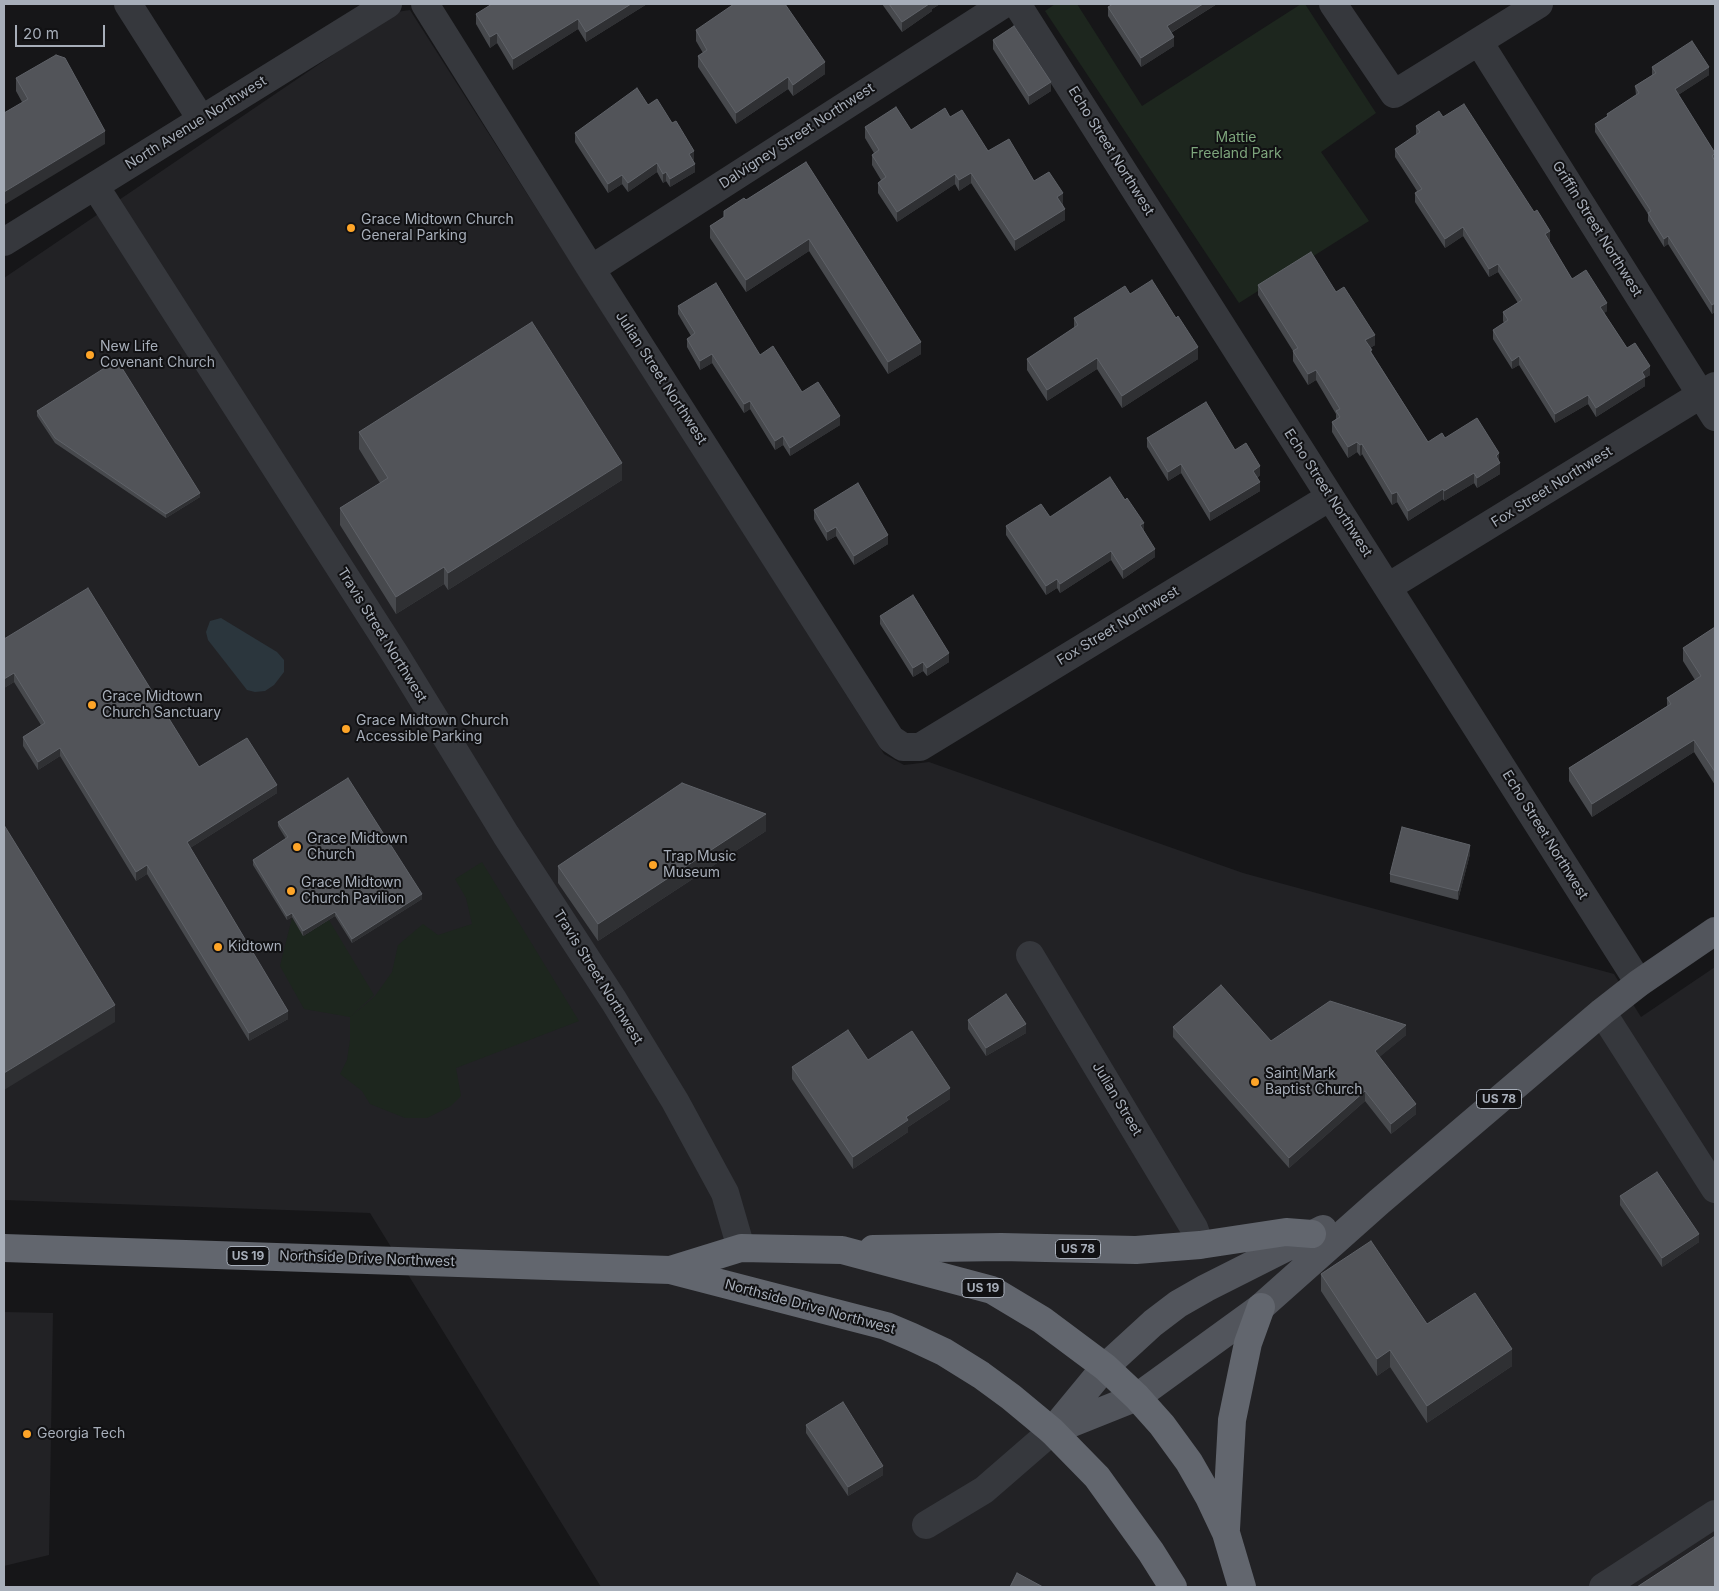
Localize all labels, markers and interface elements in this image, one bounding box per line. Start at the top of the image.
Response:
scale bar [18,15,108,47]
text: 20 m [23,24,59,43]
street label: North Avenue Northwest [122,73,270,173]
street label: Dalvigney Street Northwest [716,80,878,192]
street label: Echo Street Northwest [1064,83,1158,219]
park label: Mattie Freeland Park [1190,130,1282,162]
street label: Griffin Street Northwest [1548,158,1646,300]
place label: Grace Midtown Church General Parking [361,212,514,244]
marker: Grace Midtown Church General Parking [345,222,357,234]
street label: Julian Street Northwest [612,308,710,448]
place label: New Life Covenant Church [100,339,215,372]
marker: New Life Covenant Church [84,349,96,361]
street label: Echo Street Northwest [1280,426,1376,560]
street label: Fox Street Northwest [1488,443,1616,531]
street label: Travis Street Northwest [334,564,430,706]
street label: Fox Street Northwest [1054,583,1182,669]
place label: Grace Midtown Church Sanctuary [102,689,221,722]
marker: Grace Midtown Church Sanctuary [86,699,98,711]
place label: Grace Midtown Church Accessible Parking [356,713,509,746]
marker: Grace Midtown Church Accessible Parking [340,723,352,735]
street label: Echo Street Northwest [1498,767,1592,903]
place label: Grace Midtown Church [307,831,408,864]
marker: Grace Midtown Church [291,841,303,853]
place label: Trap Music Museum [663,849,737,882]
marker: Trap Music Museum [647,859,659,871]
place label: Grace Midtown Church Pavilion [301,875,404,908]
marker: Grace Midtown Church Pavilion [285,885,297,897]
street label: Travis Street Northwest [550,906,646,1048]
place label: Kidtown [228,939,282,955]
marker: Kidtown [212,941,224,953]
street label: Julian Street [1089,1059,1145,1139]
place label: Saint Mark Baptist Church [1265,1066,1363,1098]
marker: Saint Mark Baptist Church [1249,1076,1261,1088]
road number: US 78 [1476,1090,1522,1108]
road number: US 78 [1056,1240,1100,1258]
road number: US 19 [227,1246,269,1266]
street label: Northside Drive Northwest [279,1248,455,1270]
street label: Northside Drive Northwest [723,1276,897,1338]
road number: US 19 [962,1278,1004,1298]
place label: Georgia Tech [37,1426,125,1442]
marker: Georgia Tech [21,1428,33,1440]

